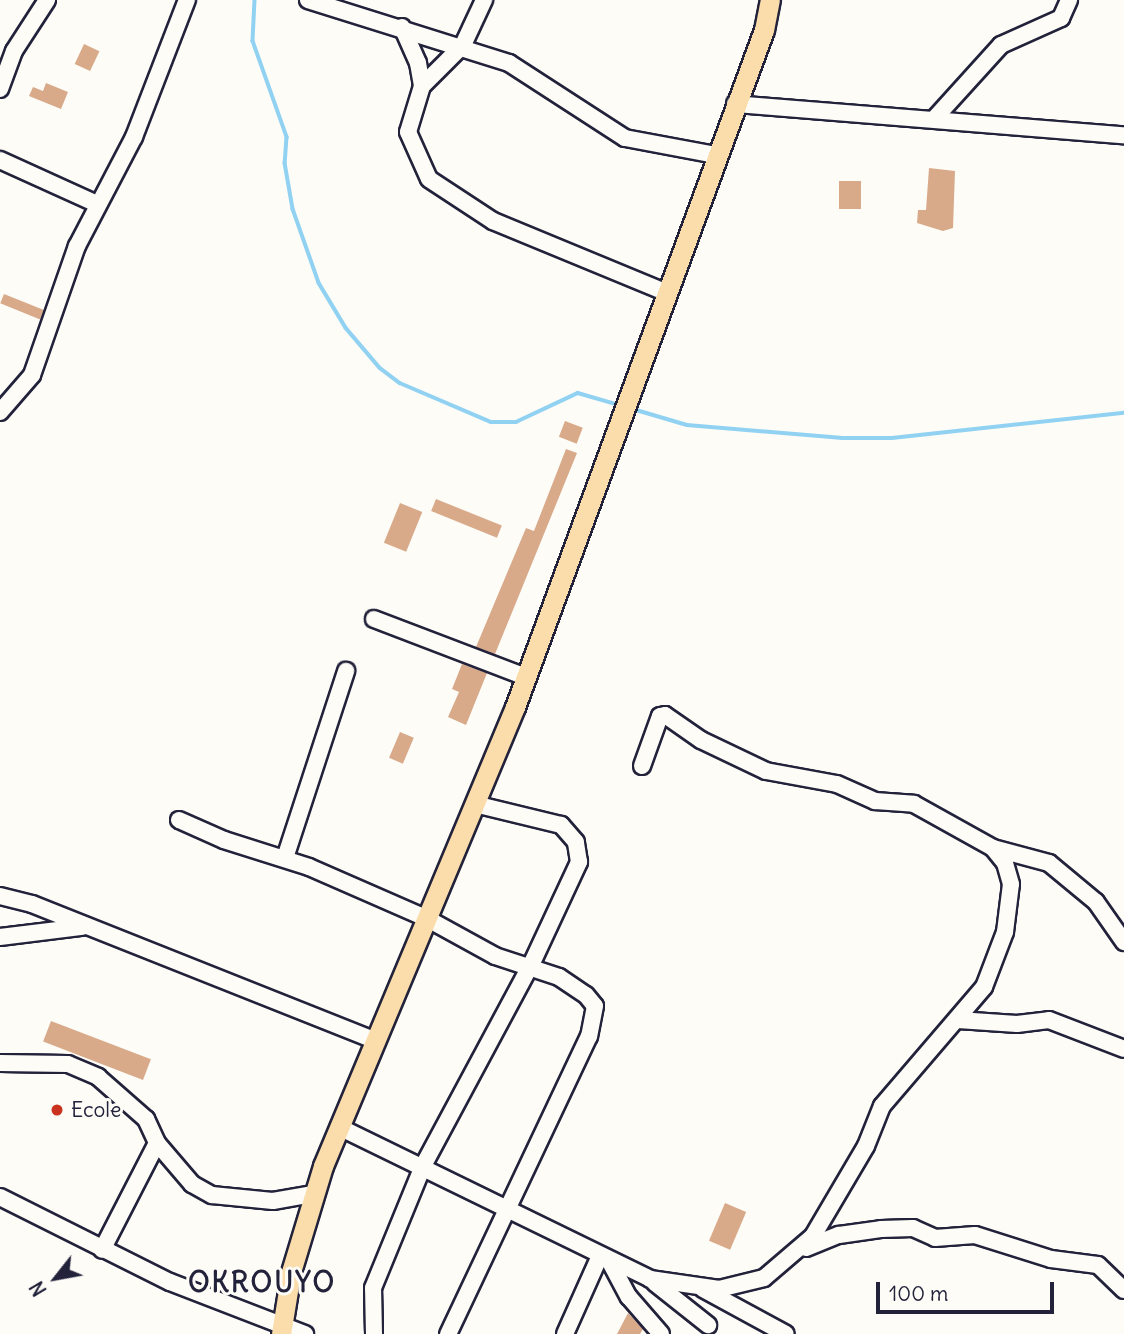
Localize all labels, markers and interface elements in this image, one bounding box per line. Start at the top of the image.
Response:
place label: Ecole [71,1097,121,1123]
marker: Ecole [49,1102,65,1118]
north arrow [21,1243,91,1313]
district label: OKROUYO [189,1265,335,1299]
scale bar [879,1268,1058,1312]
text: N [24,1277,52,1301]
text: 100 m [889,1280,948,1307]

